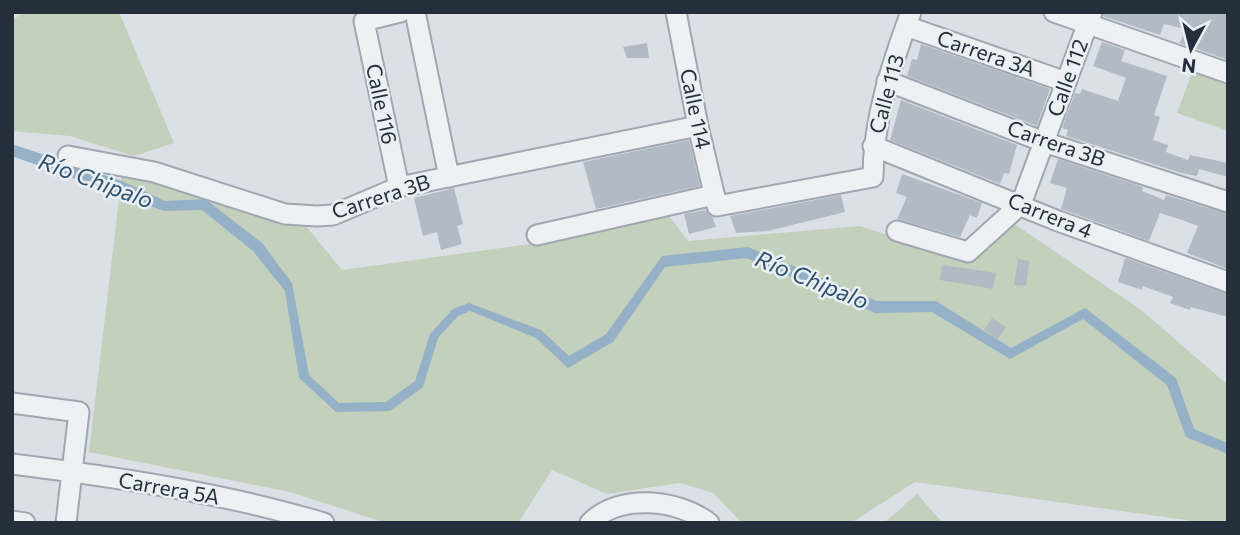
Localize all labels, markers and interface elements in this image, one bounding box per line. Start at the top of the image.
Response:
north arrow [1156,14,1226,84]
street label: Carrera 3A [934,24,1039,81]
street label: Calle 112 [1041,35,1092,120]
street label: Calle 113 [863,51,908,136]
text: N [1180,54,1197,79]
street label: Calle 116 [362,61,403,146]
street label: Calle 114 [676,66,717,152]
street label: Carrera 3B [1004,114,1109,171]
water label: Río Chipalo [35,146,157,214]
street label: Carrera 3B [328,168,433,223]
street label: Carrera 4 [1005,186,1097,243]
water label: Río Chipalo [752,244,873,314]
street label: Carrera 5A [117,466,222,509]

